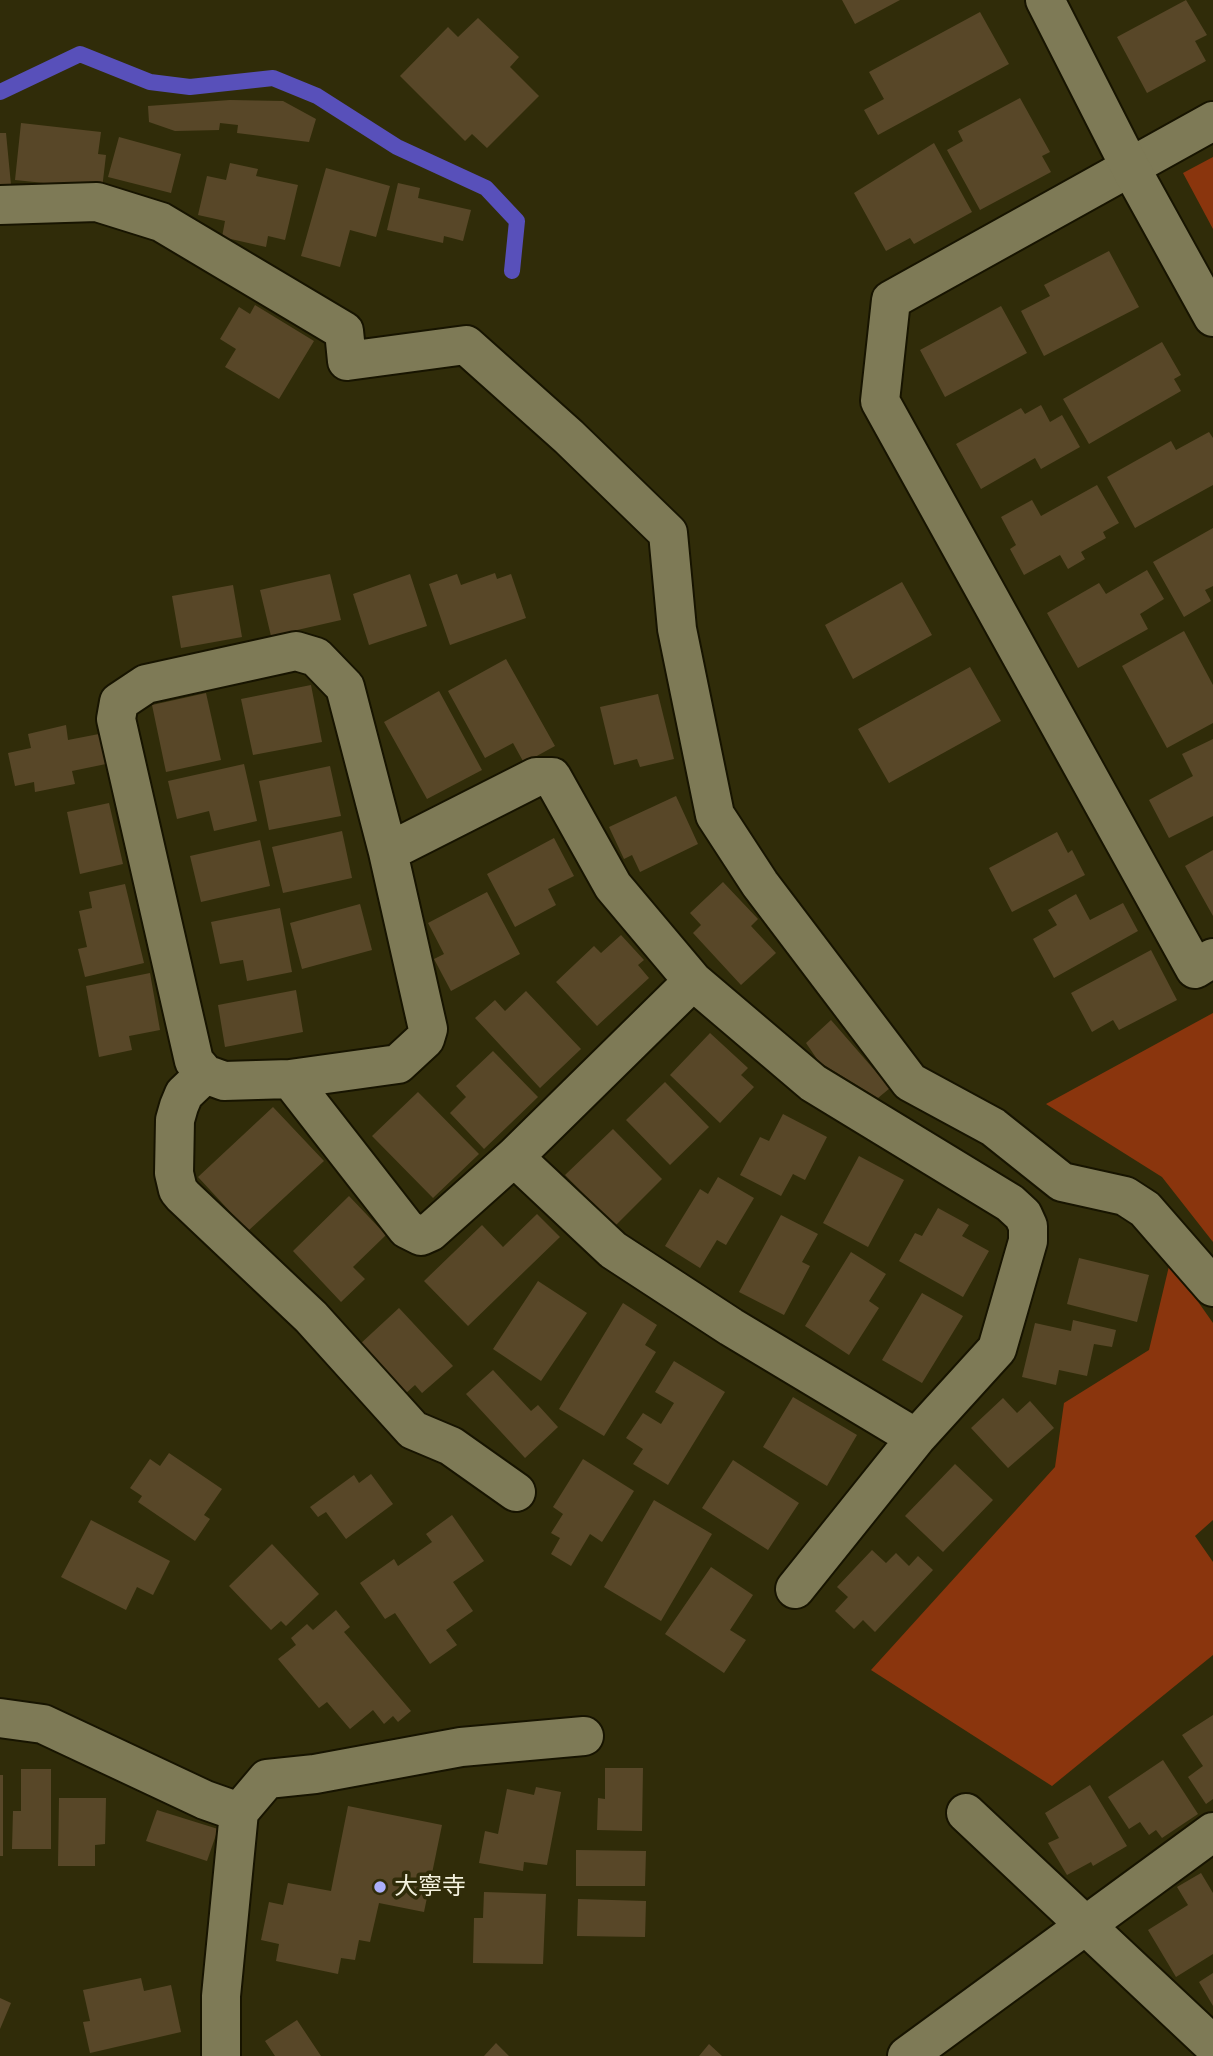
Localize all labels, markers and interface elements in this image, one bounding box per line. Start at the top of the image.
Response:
place label: 大寧寺 [394,1873,466,1901]
marker: 大寧寺 [372,1879,388,1895]

